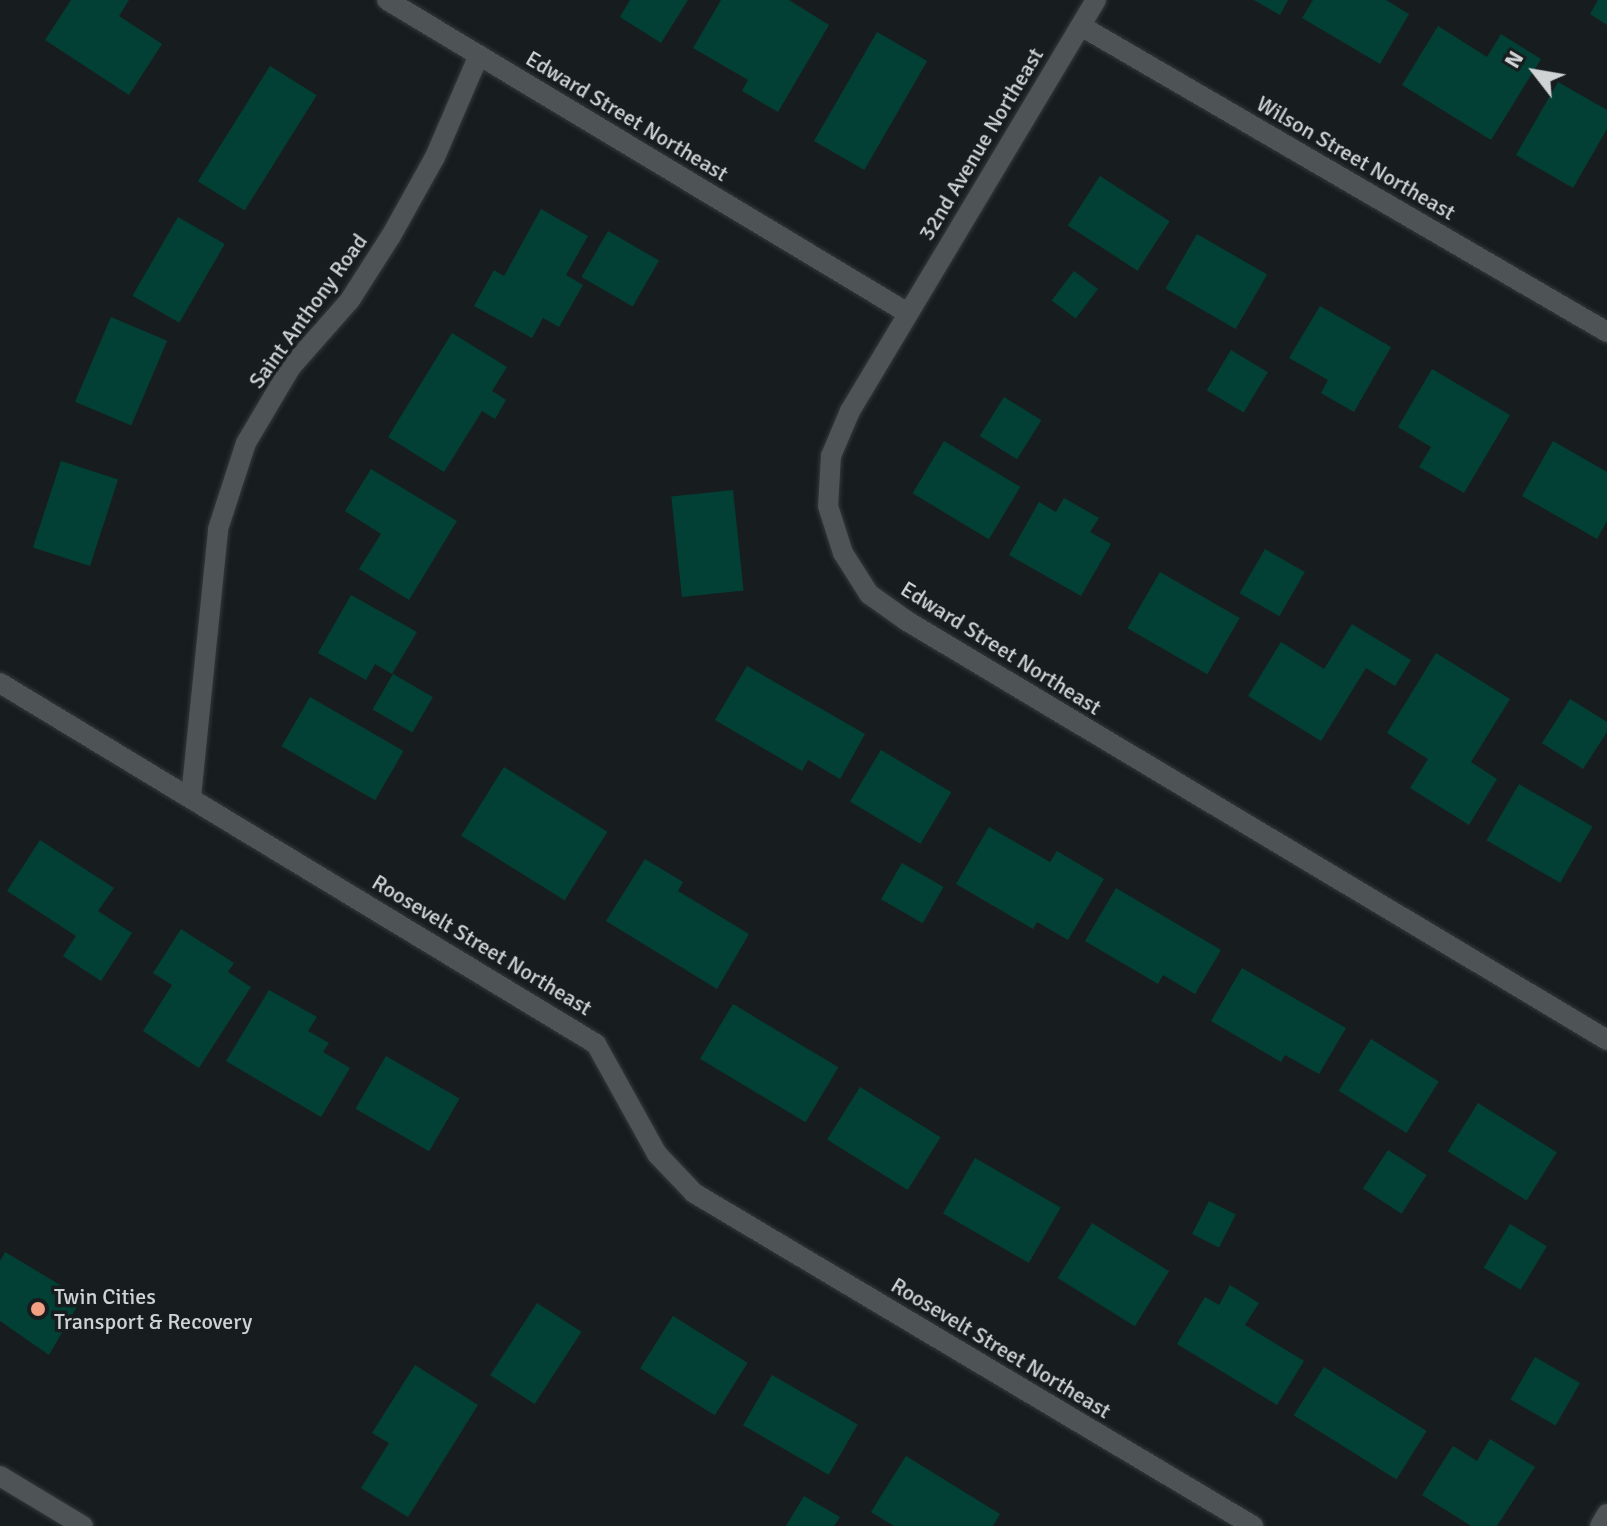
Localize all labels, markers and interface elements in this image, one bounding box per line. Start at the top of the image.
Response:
north arrow [1495,32,1575,112]
street label: 32nd Avenue Northeast [913,43,1049,245]
street label: Edward Street Northeast [521,45,733,187]
text: N [1498,46,1530,73]
street label: Wilson Street Northeast [1252,90,1460,226]
street label: Saint Anthony Road [243,229,373,393]
street label: Edward Street Northeast [896,576,1106,720]
street label: Roosevelt Street Northeast [367,869,597,1021]
street label: Roosevelt Street Northeast [886,1272,1116,1424]
place label: Twin Cities Transport & Recovery [54,1283,252,1334]
marker: Twin Cities Transport & Recovery [29,1300,47,1318]

